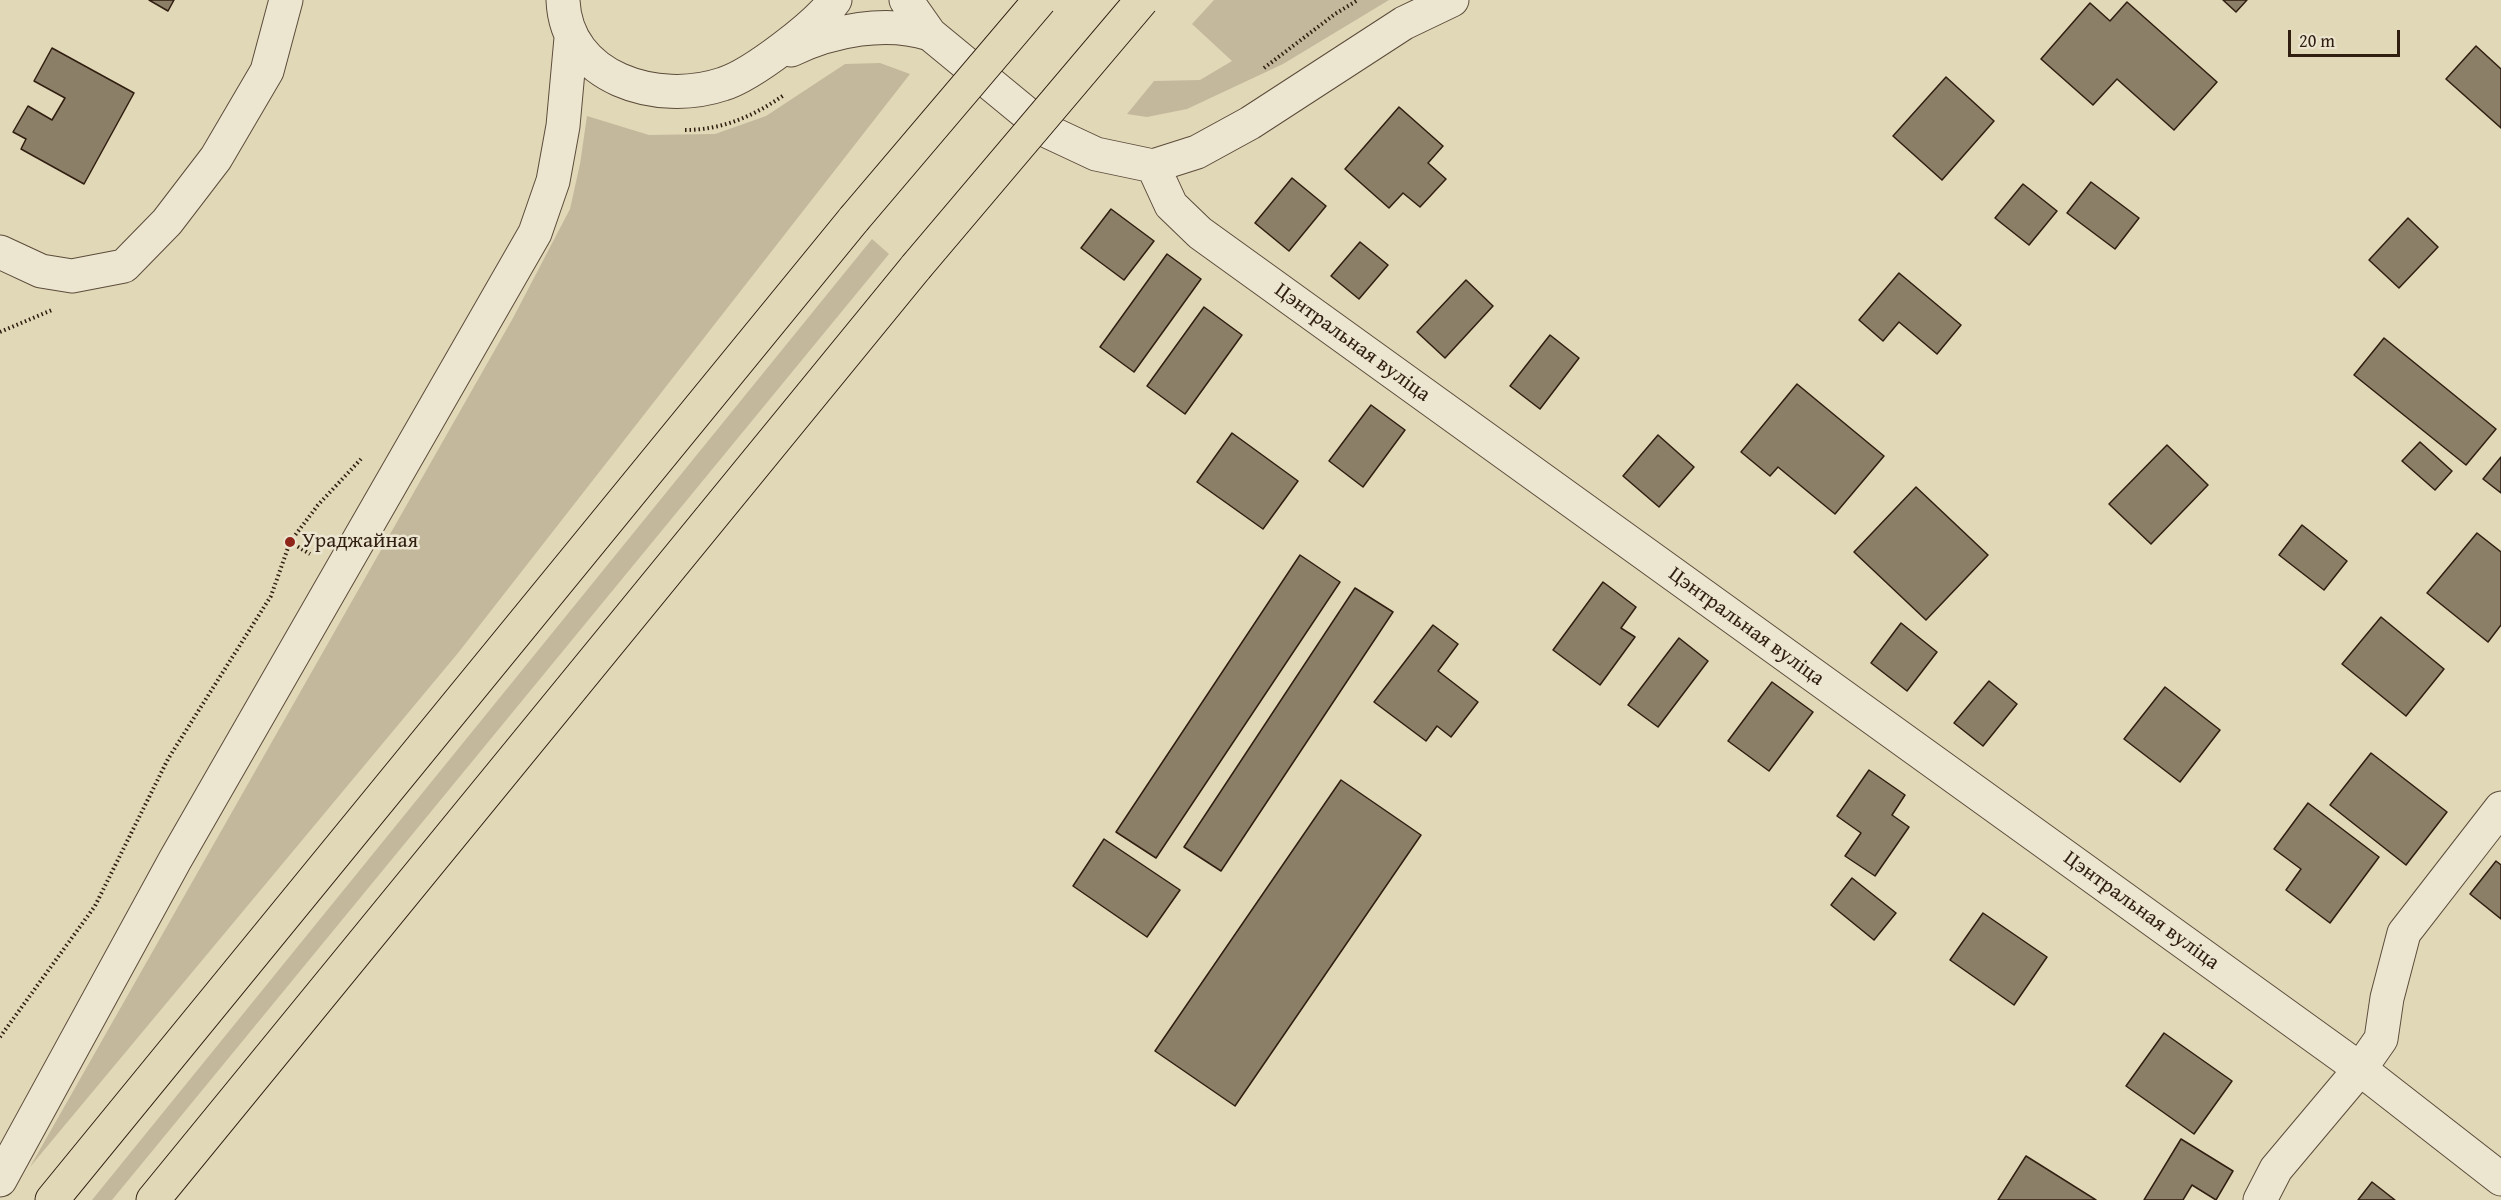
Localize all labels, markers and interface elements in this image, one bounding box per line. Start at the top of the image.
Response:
scale bar [2291,18,2404,56]
text: 20 m [2299,27,2335,54]
street label: Цэнтральная вуліца [1269,278,1435,408]
place label: Ураджайная [302,529,418,555]
marker: Ураджайная [283,535,297,549]
street label: Цэнтральная вуліца [1663,562,1829,692]
street label: Цэнтральная вуліца [2058,846,2224,976]

